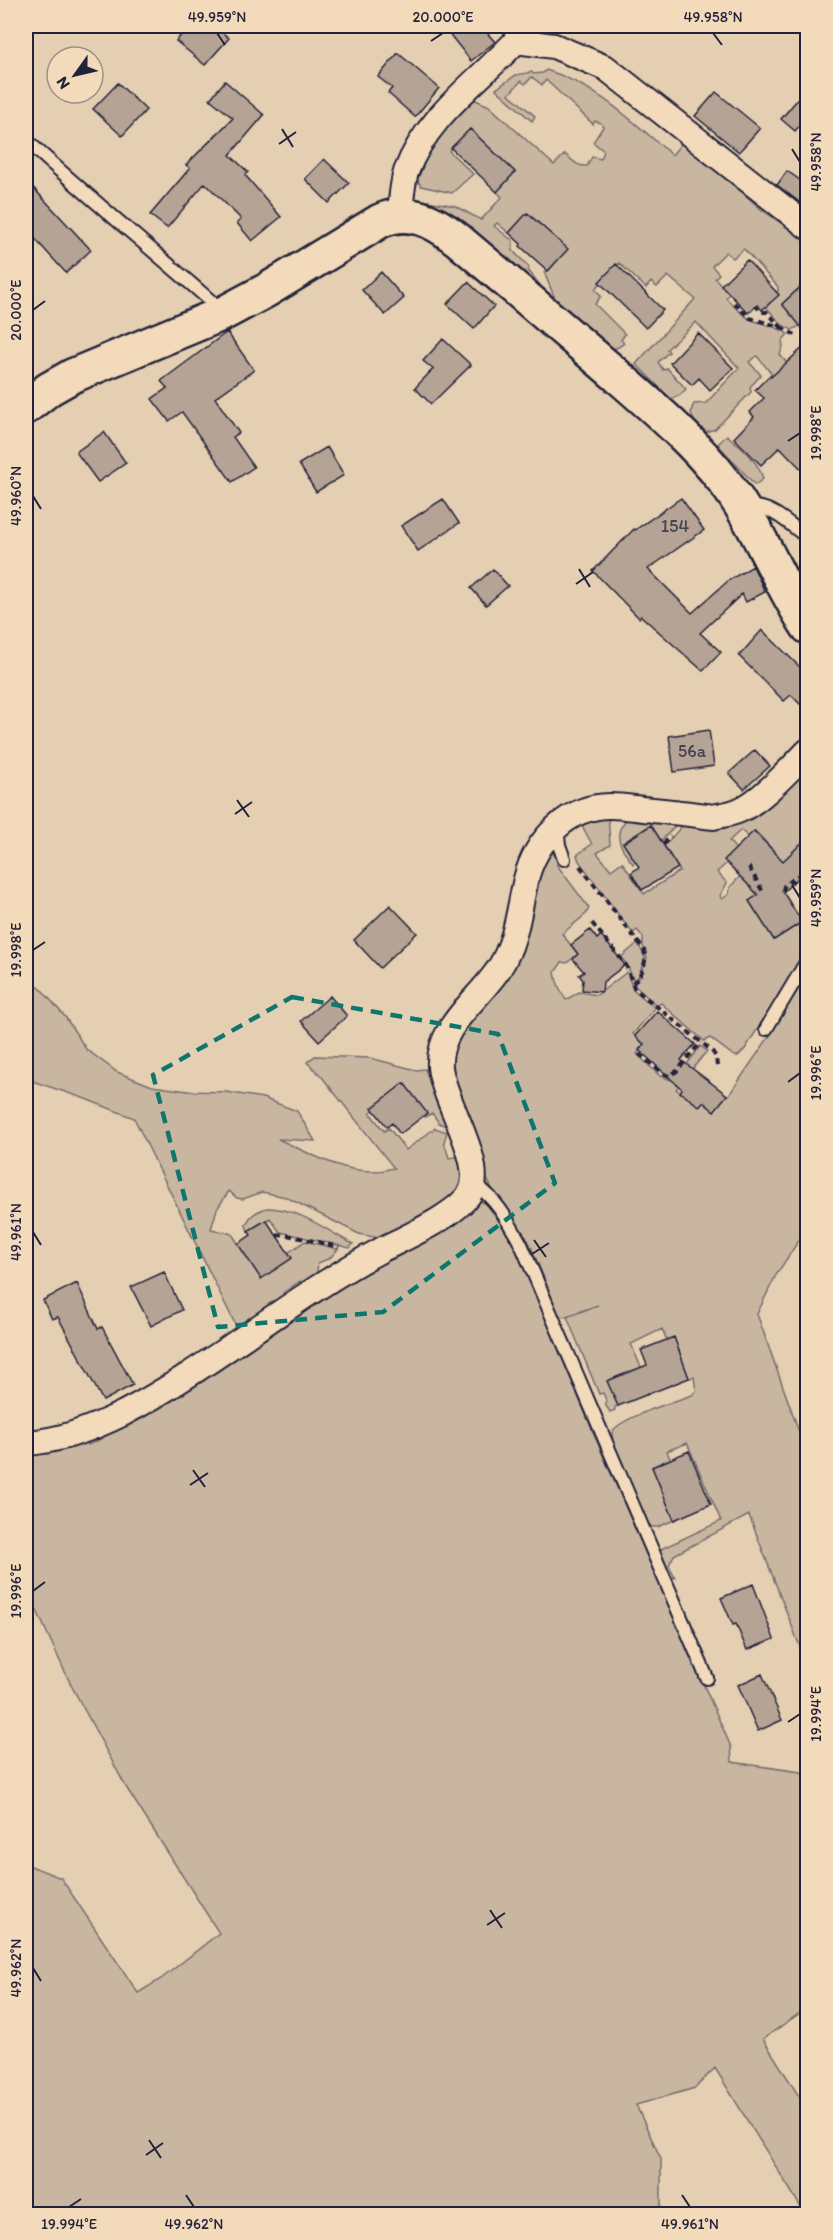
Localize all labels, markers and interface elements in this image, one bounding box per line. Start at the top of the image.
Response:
text: 49.959°N [188,8,246,26]
text: 20.000°E [412,8,474,26]
text: 49.958°N [683,8,743,26]
north arrow [45,45,105,105]
text: N [52,73,74,93]
text: 49.958°N [807,132,825,192]
text: 20.000°E [7,279,25,341]
text: 19.998°E [807,405,825,461]
text: 49.960°N [7,466,25,526]
house number: 154 [661,515,689,537]
house number: 56a [678,740,707,762]
text: 49.959°N [807,869,825,927]
text: 19.998°E [7,922,25,978]
text: 19.996°E [807,1046,825,1100]
text: 49.961°N [7,1203,25,1261]
text: 19.996°E [7,1564,25,1618]
text: 19.994°E [807,1686,825,1742]
text: 49.962°N [7,1939,25,1997]
text: 19.994°E [41,2215,97,2233]
text: 49.962°N [165,2215,223,2233]
text: 49.961°N [661,2215,719,2233]

